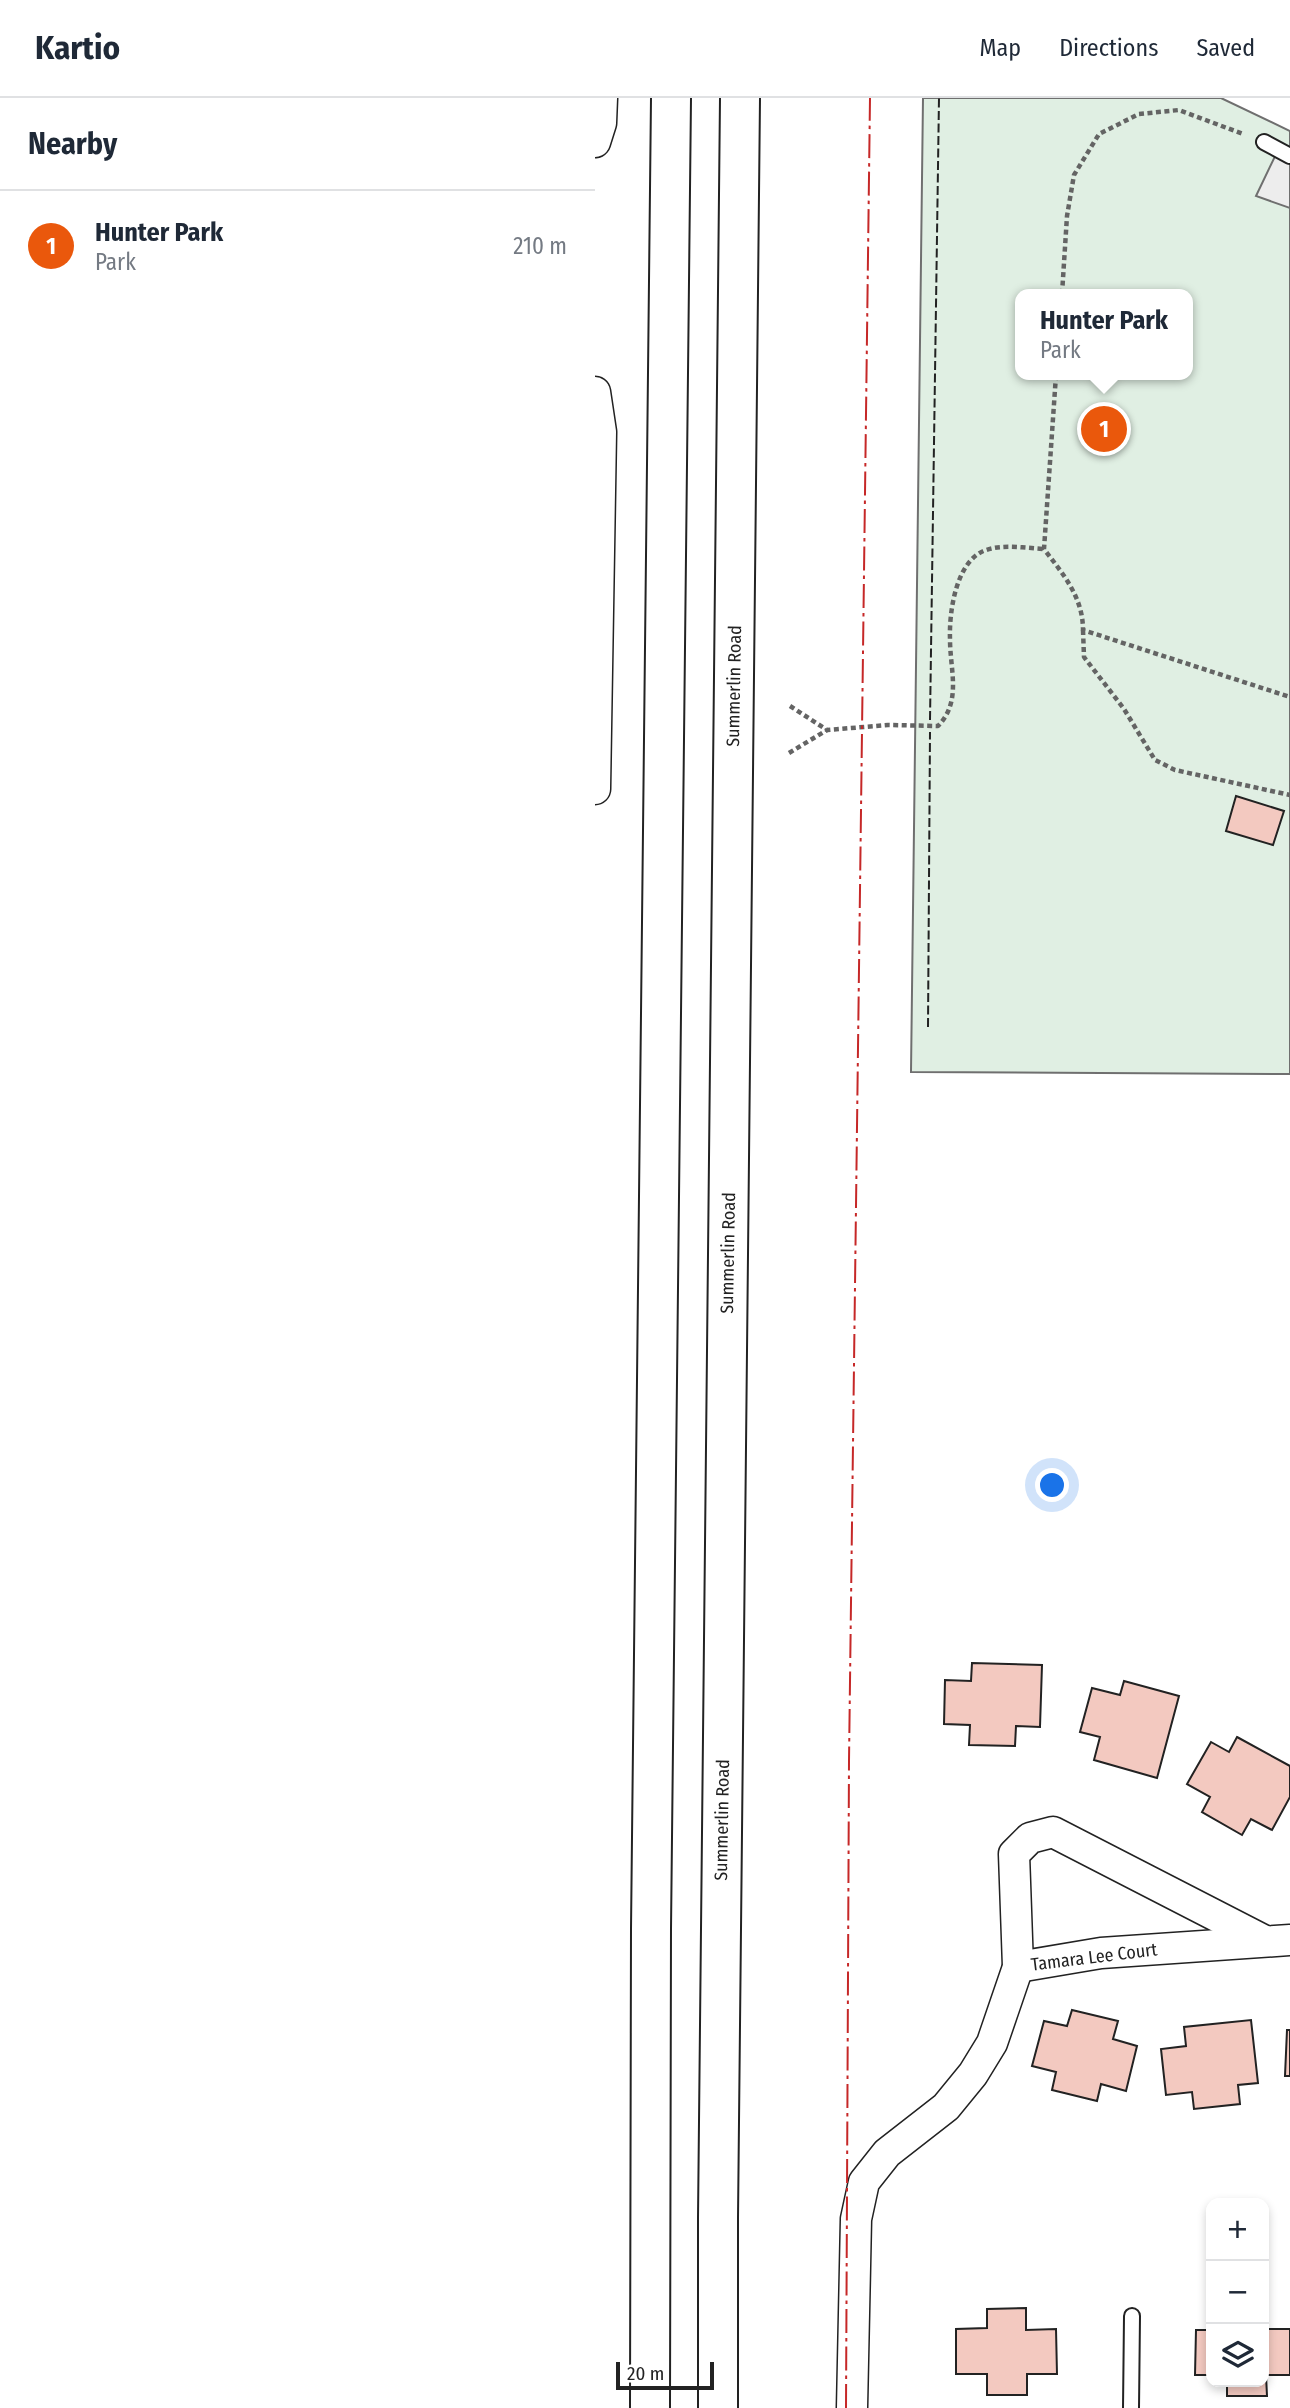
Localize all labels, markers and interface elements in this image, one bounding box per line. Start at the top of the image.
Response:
text: Kartio [35,28,120,68]
text: Map [980,34,1021,62]
text: Directions [1059,34,1158,62]
text: Saved [1196,34,1255,62]
text: Nearby [28,126,117,162]
text: Hunter Park [95,217,223,248]
text: 1 [46,232,56,260]
text: 210 m [513,232,567,260]
text: Park [95,248,136,276]
popup [1015,289,1193,380]
text: Hunter Park [1040,305,1168,336]
text: Park [1040,336,1081,364]
pin: 1 [1081,403,1127,455]
street label: Summerlin Road [722,625,746,747]
street label: Summerlin Road [716,1192,740,1314]
your location [1035,1468,1069,1502]
street label: Summerlin Road [710,1759,734,1881]
street label: Tamara Lee Court [1030,1938,1159,1976]
map controls [1206,2198,1269,2387]
button: + [1206,2198,1269,2261]
button: − [1206,2261,1269,2324]
button: layers [1206,2324,1269,2387]
scale bar [616,2359,714,2391]
text: 20 m [627,2362,664,2385]

